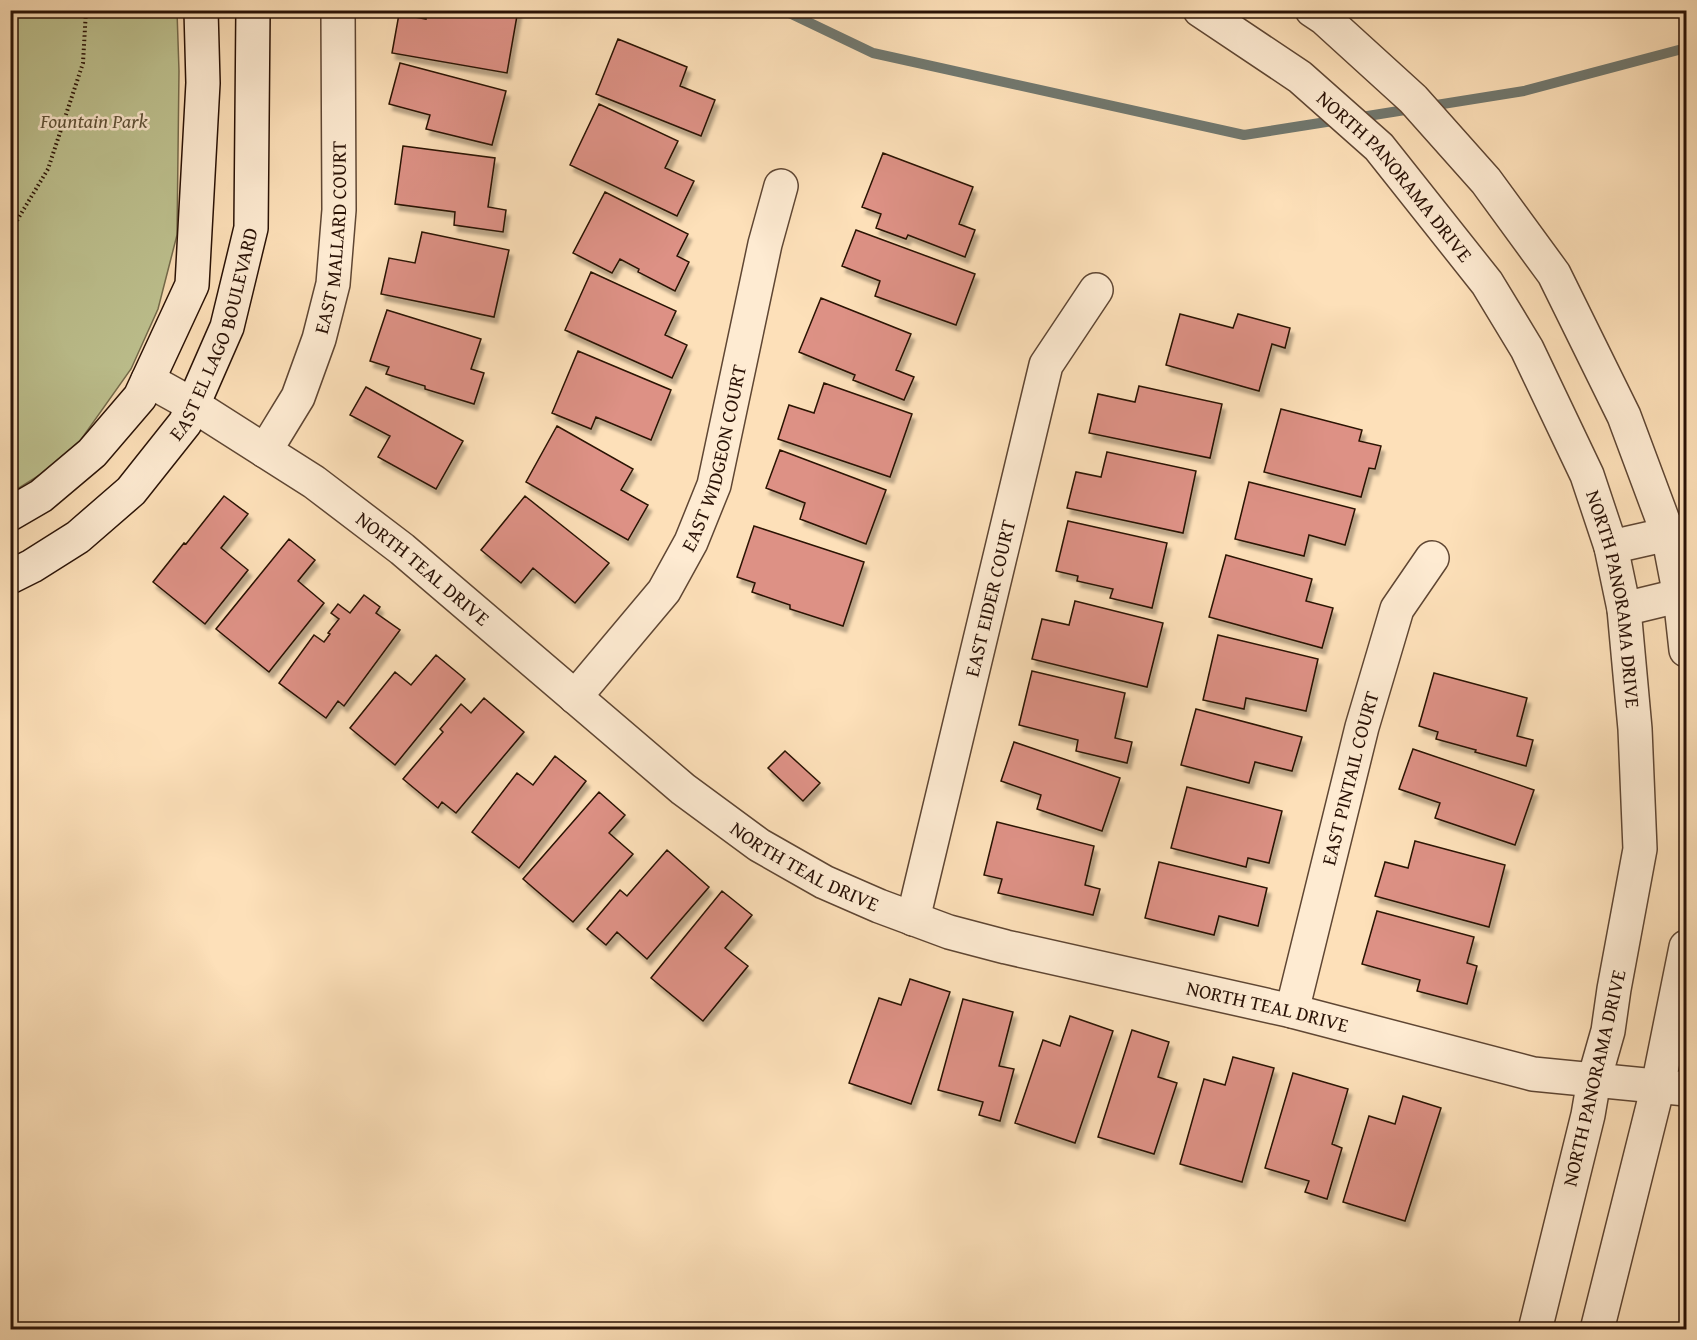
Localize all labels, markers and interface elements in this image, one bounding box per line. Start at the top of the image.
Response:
street label: NORTH PANORAMA DRIVE [1311,83,1480,268]
park label: Fountain Park [39,106,149,135]
street label: EAST MALLARD COURT [306,141,353,337]
street label: EAST EL LAGO BOULEVARD [162,224,265,446]
street label: EAST WIDGEON COURT [674,362,753,557]
street label: NORTH PANORAMA DRIVE [1579,486,1648,709]
street label: NORTH TEAL DRIVE [350,504,497,632]
street label: EAST EIDER COURT [957,516,1022,680]
street label: EAST PINTAIL COURT [1313,687,1386,868]
street label: NORTH TEAL DRIVE [725,814,884,918]
street label: NORTH PANORAMA DRIVE [1554,967,1633,1189]
street label: NORTH TEAL DRIVE [1184,973,1352,1039]

